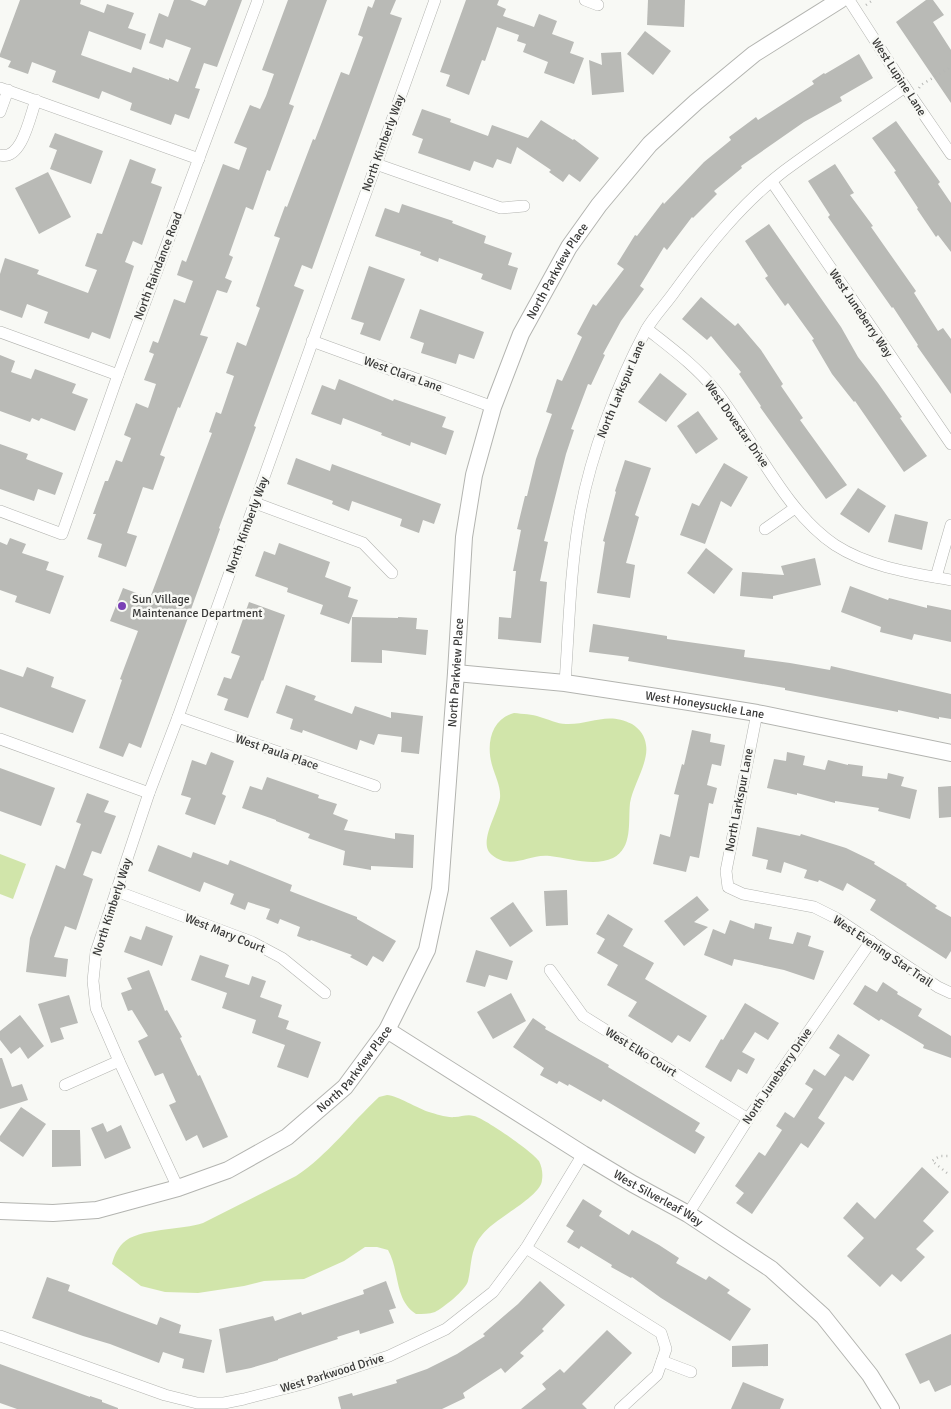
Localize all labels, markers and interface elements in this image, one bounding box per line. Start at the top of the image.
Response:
street label: West Lupine Lane [868,35,929,119]
street label: North Kimberly Way [359,92,408,194]
street label: North Raindance Road [131,210,186,322]
street label: North Parkview Place [524,220,592,322]
street label: West Juneberry Way [825,266,896,361]
street label: North Larkspur Lane [594,338,649,441]
street label: West Clara Lane [361,353,444,396]
street label: West Dovestar Drive [701,378,772,471]
street label: North Kimberly Way [223,474,272,576]
place label: Sun Village Maintenance Department [132,592,263,621]
marker: Sun Village Maintenance Department [116,600,128,612]
street label: North Parkview Place [445,618,467,728]
street label: West Honeysuckle Lane [644,688,766,722]
street label: West Paula Place [233,731,321,774]
street label: North Larkspur Lane [722,747,757,853]
street label: North Kimberly Way [90,856,136,958]
street label: West Mary Court [182,911,267,956]
street label: West Evening Star Trail [830,912,936,991]
street label: North Parkview Place [314,1024,396,1116]
street label: West Elko Court [602,1024,679,1080]
street label: North Juneberry Drive [739,1025,815,1128]
street label: West Silverleaf Way [610,1167,706,1230]
street label: West Parkwood Drive [278,1351,386,1396]

